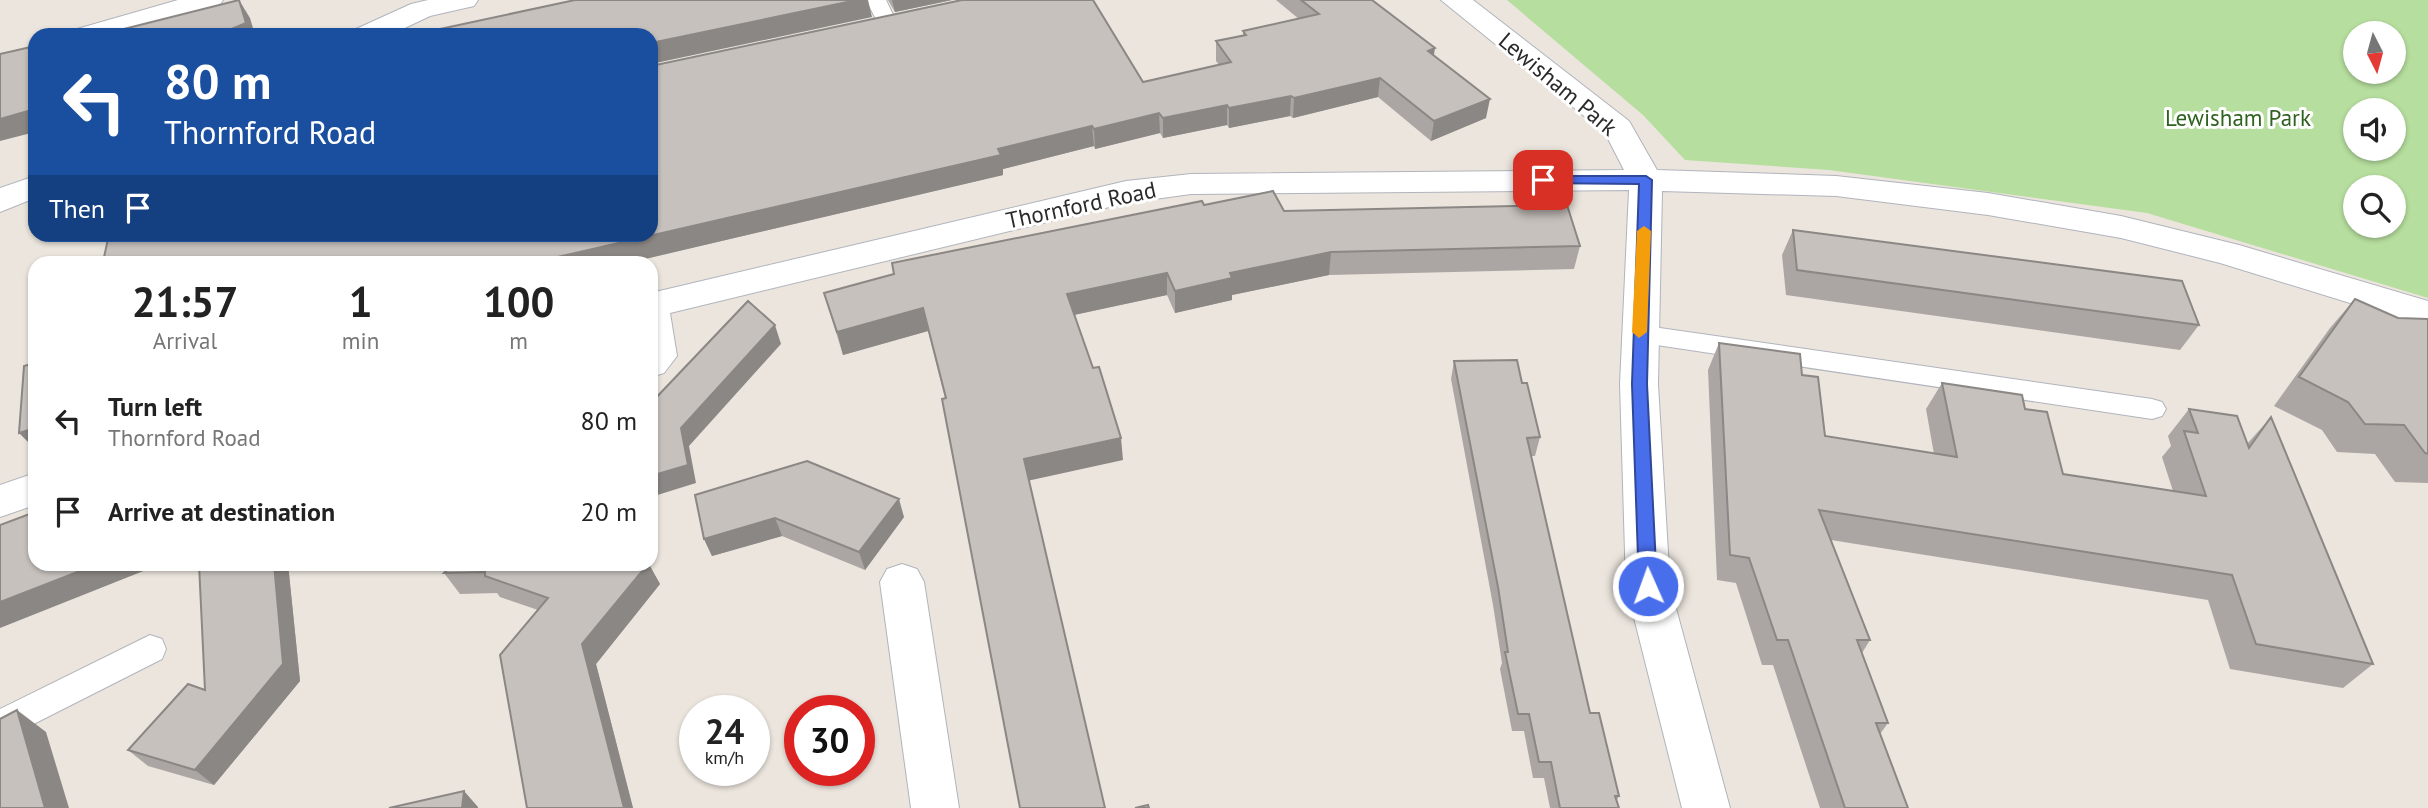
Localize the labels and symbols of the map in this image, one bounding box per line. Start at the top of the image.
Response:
north arrow [2343,21,2406,84]
street label: Lewisham Park [1493,26,1623,142]
park label: Lewisham Park [2165,103,2311,132]
pin [1513,150,1573,210]
street label: Thornford Road [1003,174,1159,235]
position arrow [1611,549,1685,623]
speed limit sign: 30 [784,695,875,786]

